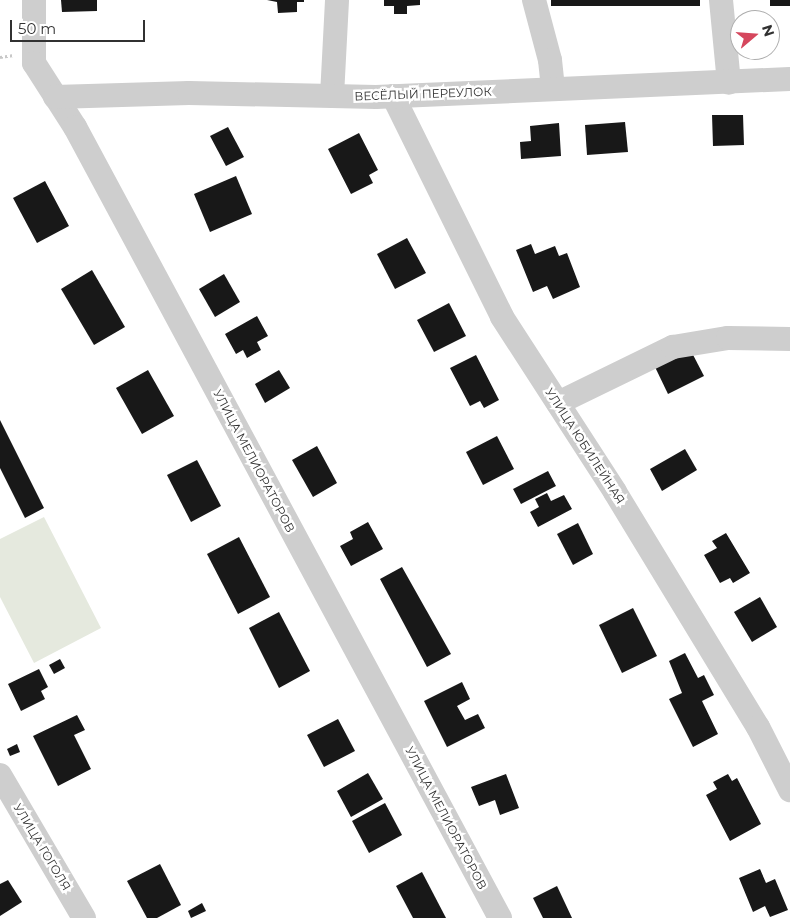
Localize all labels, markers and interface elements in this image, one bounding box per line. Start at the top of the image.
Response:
scale bar [12,10,148,42]
north arrow [730,10,780,60]
text: 50 m [18,19,56,38]
text: N [758,23,779,39]
street label: ВЕСЁЛЫЙ ПЕРЕУЛОК [354,84,492,104]
street label: УЛИЦА ЮБИЛЕЙНАЯ [542,385,628,507]
street label: УЛИЦА МЕЛИОРАТОРОВ [210,387,298,535]
street label: УЛИЦА МЕЛИОРАТОРОВ [402,744,490,892]
street label: УЛИЦА ГОГОЛЯ [10,801,74,893]

